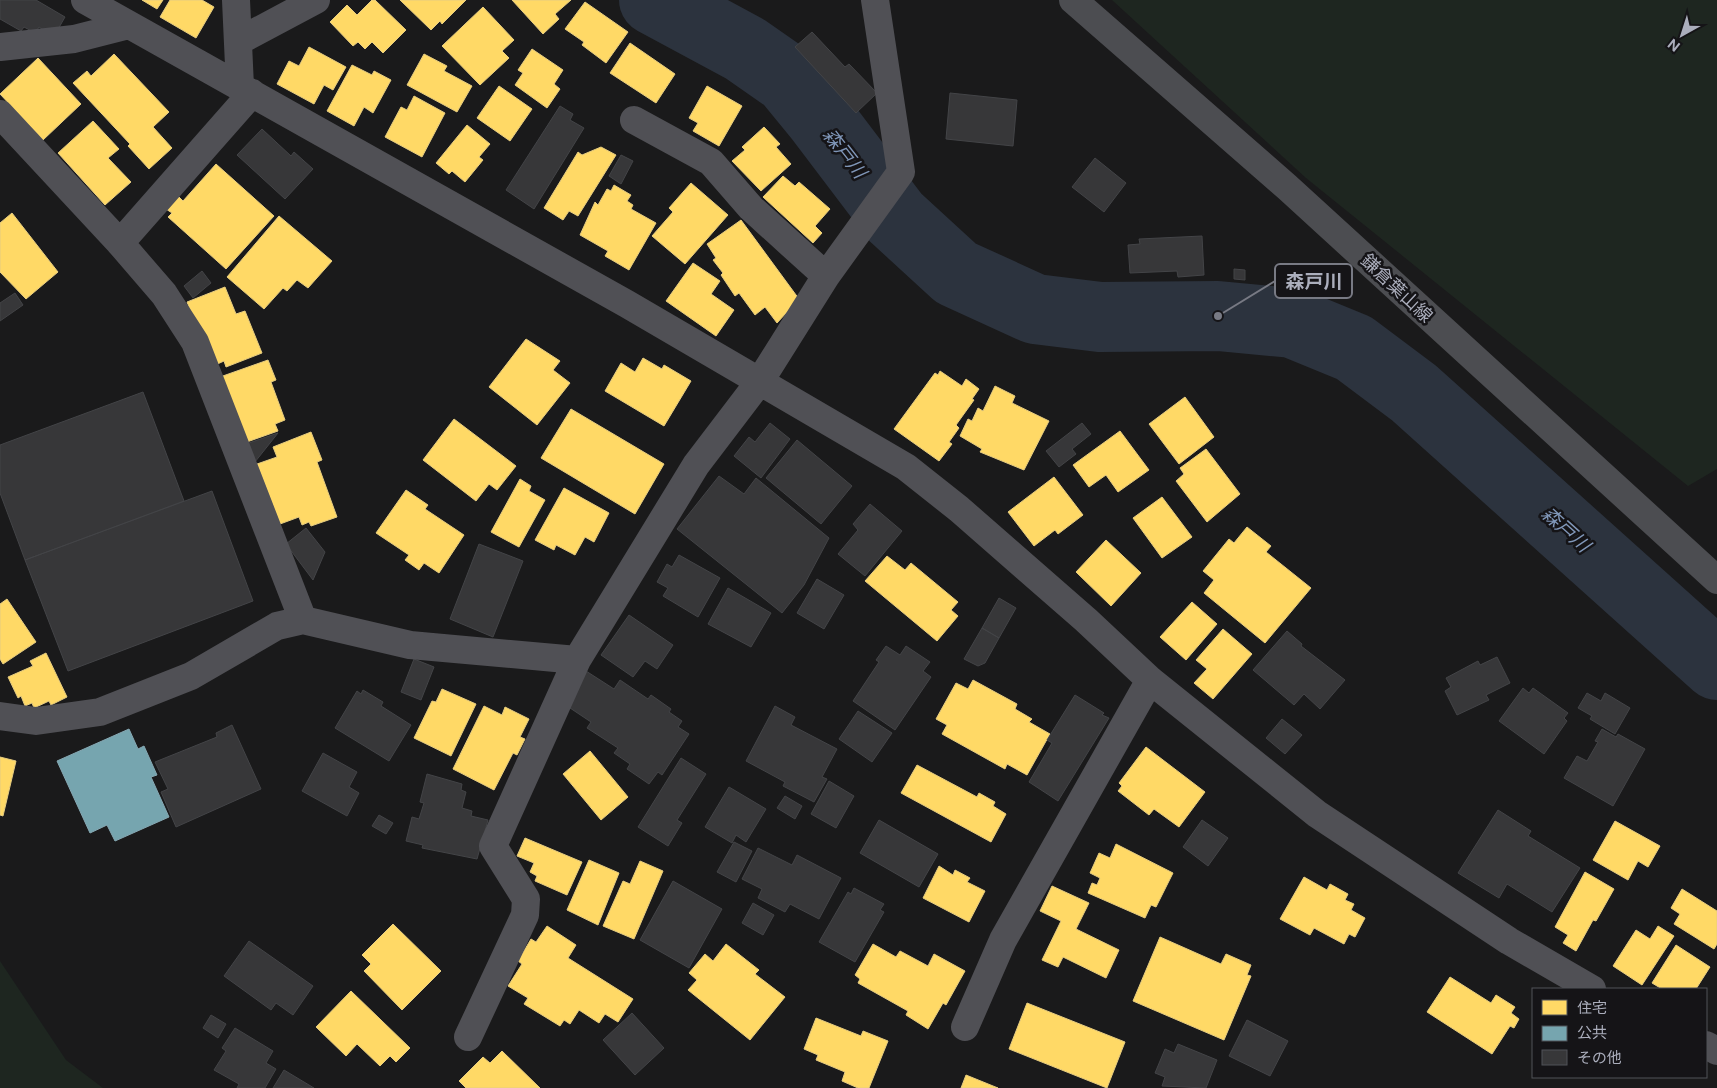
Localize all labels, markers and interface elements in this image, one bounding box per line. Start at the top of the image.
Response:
north arrow [1657,10,1707,60]
text: N [1665,35,1683,55]
water label: 森戸川 [819,124,872,184]
street label: 鎌倉葉山線 [1357,250,1437,326]
callout: 森戸川 [1275,264,1352,298]
text: 森戸川 [1285,270,1343,292]
water label: 森戸川 [1537,502,1596,558]
legend [1532,988,1707,1078]
text: 住宅 [1577,999,1607,1016]
text: 公共 [1577,1024,1607,1041]
text: その他 [1577,1049,1622,1066]

